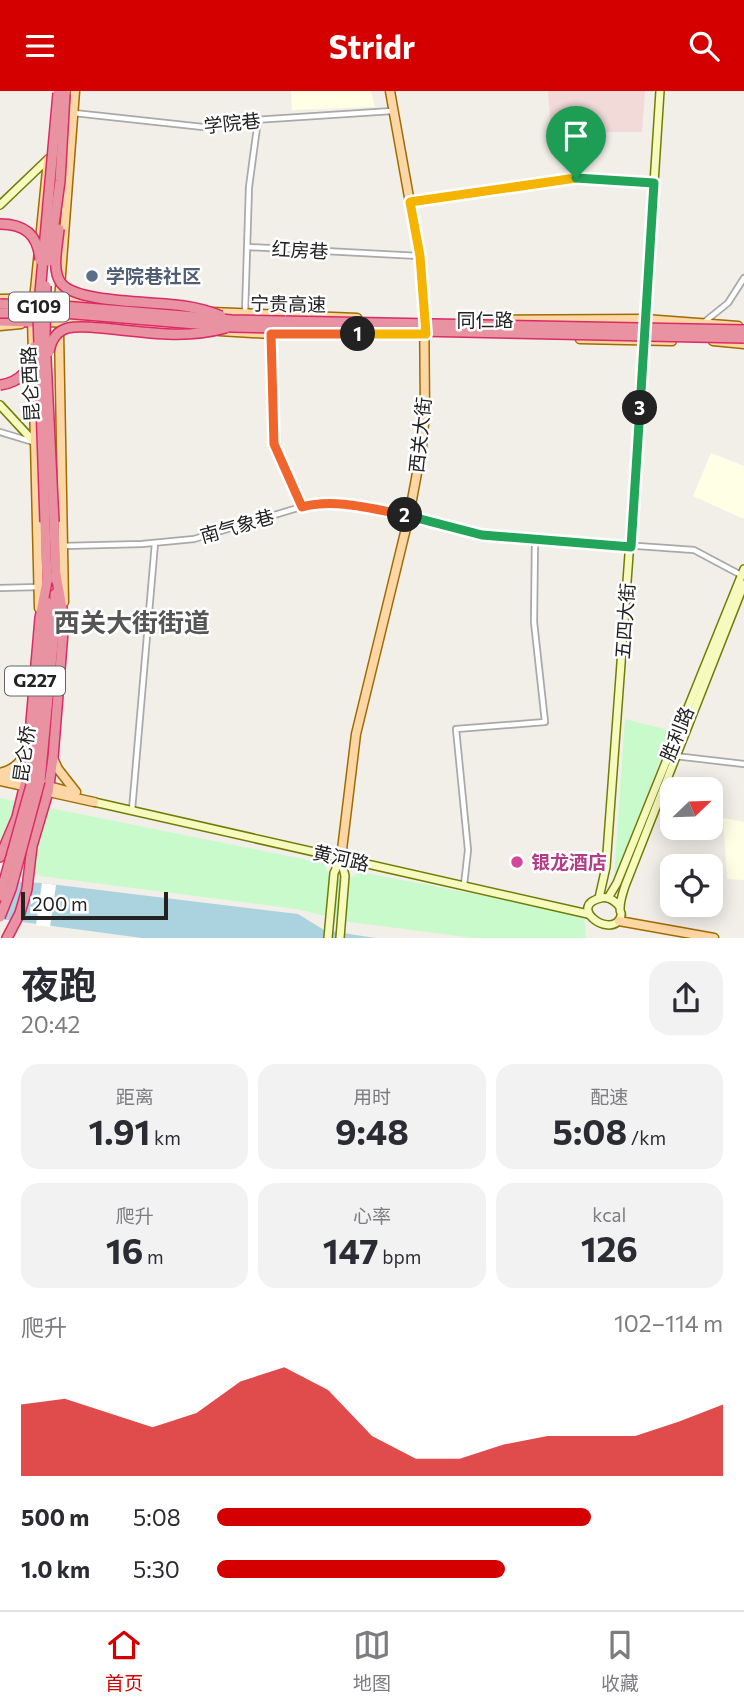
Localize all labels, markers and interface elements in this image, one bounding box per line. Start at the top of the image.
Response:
text: Stridr [329,26,415,66]
icon: menu [21,27,59,65]
icon: search [685,27,723,65]
pin [546,106,606,178]
street label: 学院巷 [202,108,262,137]
icon: arrive [557,117,595,155]
street label: 红房巷 [271,237,329,262]
place label: 学院巷社区 [106,264,201,287]
marker: 学院巷社区 [84,268,100,284]
street label: 宁贵高速 [250,291,326,316]
road number: G109 [9,293,69,321]
street label: 同仁路 [456,308,514,331]
pin: 1 [340,317,376,351]
text: 1 [353,322,362,345]
street label: 昆仑西路 [16,345,43,423]
pin: 3 [622,391,658,425]
street label: 西关大街 [404,396,435,474]
text: 3 [634,396,645,419]
pin: 2 [388,497,422,533]
text: 2 [399,503,410,526]
street label: 南气象巷 [197,504,277,547]
street label: 五四大街 [610,582,639,660]
district label: 西关大街街道 [54,606,210,637]
road number: G227 [5,667,65,695]
street label: 胜利路 [655,703,698,765]
street label: 昆仑桥 [8,724,39,784]
north arrow [660,777,723,840]
map controls [660,777,723,917]
street label: 黄河路 [311,840,371,875]
place label: 银龙酒店 [531,850,607,873]
marker: 银龙酒店 [509,854,525,870]
button: locate [660,854,723,917]
scale bar [21,889,168,921]
text: 200 m [32,892,88,915]
text: 夜跑 [21,960,97,1007]
button: share [649,961,723,1035]
text: 20:42 [21,1010,80,1038]
text: 距离 [116,1085,154,1108]
text: 用时 [353,1085,391,1108]
text: 配速 [590,1085,628,1108]
text: 1.91 [88,1109,150,1152]
text: 9:48 [335,1109,409,1152]
text: 5:08 [553,1109,627,1152]
text: km [150,1126,181,1149]
text: /km [627,1126,666,1149]
text: kcal [592,1203,626,1226]
text: 爬升 [116,1204,154,1227]
text: 心率 [353,1204,391,1227]
text: 126 [581,1226,638,1269]
text: 16 [106,1228,143,1271]
text: 147 [323,1228,379,1271]
text: m [143,1245,163,1268]
text: bpm [379,1245,421,1268]
text: 102–114 m [614,1309,723,1337]
text: 爬升 [21,1313,67,1341]
text: 500 m [21,1503,89,1531]
text: 5:08 [133,1503,181,1531]
text: 1.0 km [21,1555,90,1583]
text: 5:30 [133,1555,180,1583]
tab: 首页 [105,1626,143,1695]
tab: 地图 [353,1626,391,1695]
tab: 收藏 [601,1626,639,1695]

